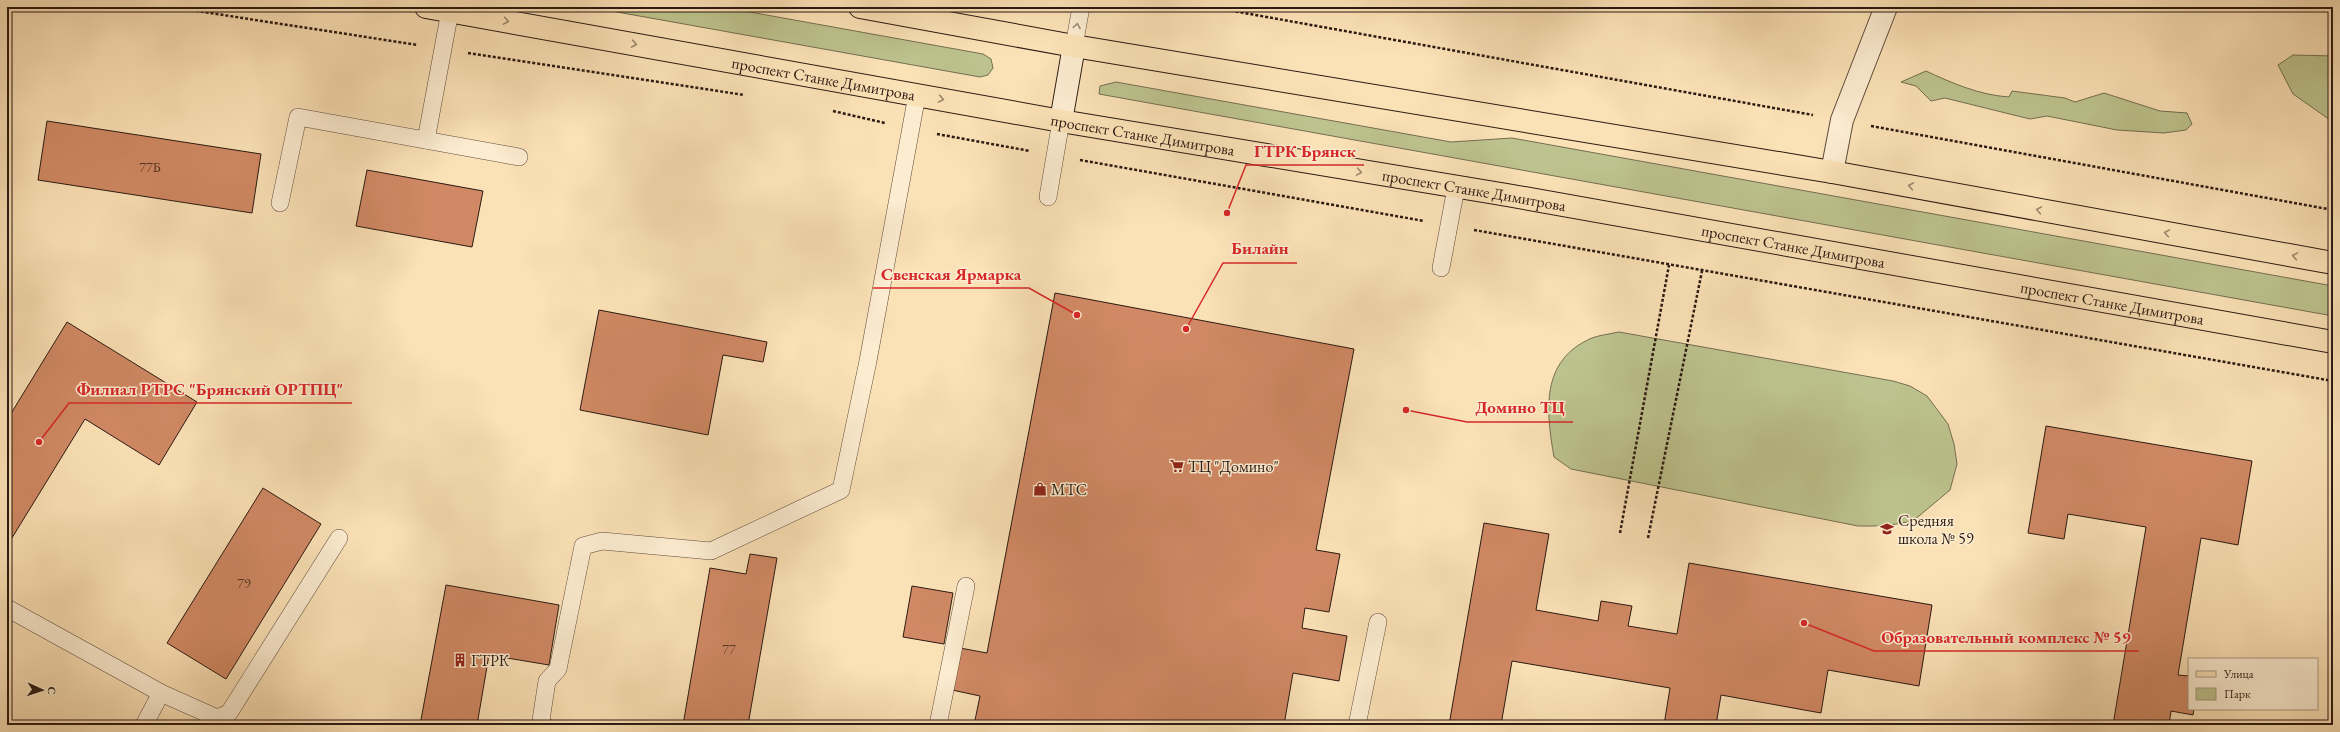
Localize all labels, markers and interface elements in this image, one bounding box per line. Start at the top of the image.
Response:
one-way arrow [503,16,509,25]
one-way arrow [1072,23,1081,29]
one-way arrow [631,39,637,48]
street label: проспект Станке Димитрова [730,52,918,105]
one-way arrow [938,94,944,103]
street label: проспект Станке Димитрова [1049,109,1237,160]
callout: ГТРК Брянск [1246,136,1364,165]
text: ГТРК Брянск [1254,140,1357,162]
house number: 77Б [139,158,161,176]
street label: проспект Станке Димитрова [1381,164,1568,216]
one-way arrow [1356,167,1362,176]
one-way arrow [1908,183,1914,191]
one-way arrow [2036,206,2042,214]
street label: проспект Станке Димитрова [1700,219,1887,273]
one-way arrow [2164,229,2170,237]
callout: Билайн [1223,234,1297,263]
text: Билайн [1231,237,1289,259]
one-way arrow [2292,252,2298,261]
callout: Свенская Ярмарка [873,259,1029,288]
text: Свенская Ярмарка [881,263,1022,285]
street label: проспект Станке Димитрова [2019,276,2206,329]
callout: Филиал РТРС "Брянский ОРТПЦ" [69,374,352,403]
text: Филиал РТРС "Брянский ОРТПЦ" [77,378,343,400]
callout: Домино ТЦ [1467,393,1573,422]
text: Домино ТЦ [1475,396,1565,418]
place label: ТЦ "Домино" [1188,456,1279,477]
supermarket icon: ТЦ "Домино" [1169,458,1185,474]
place label: МТС [1051,479,1087,500]
shop icon: МТС [1032,481,1048,497]
place label: Средняя школа № 59 [1898,510,1974,549]
school or university icon: Средняя школа № 59 [1879,521,1895,537]
house number: 79 [237,574,251,592]
callout: Образовательный комплекс № 59 [1874,622,2139,651]
text: Образовательный комплекс № 59 [1881,626,2131,648]
house number: 77 [722,640,736,658]
place label: ГТРК [471,650,510,671]
building icon: ГТРК [452,652,468,668]
legend [2188,658,2318,710]
text: Улица [2223,666,2254,682]
north arrow [22,670,62,710]
text: С [45,686,59,695]
text: Парк [2224,686,2251,702]

